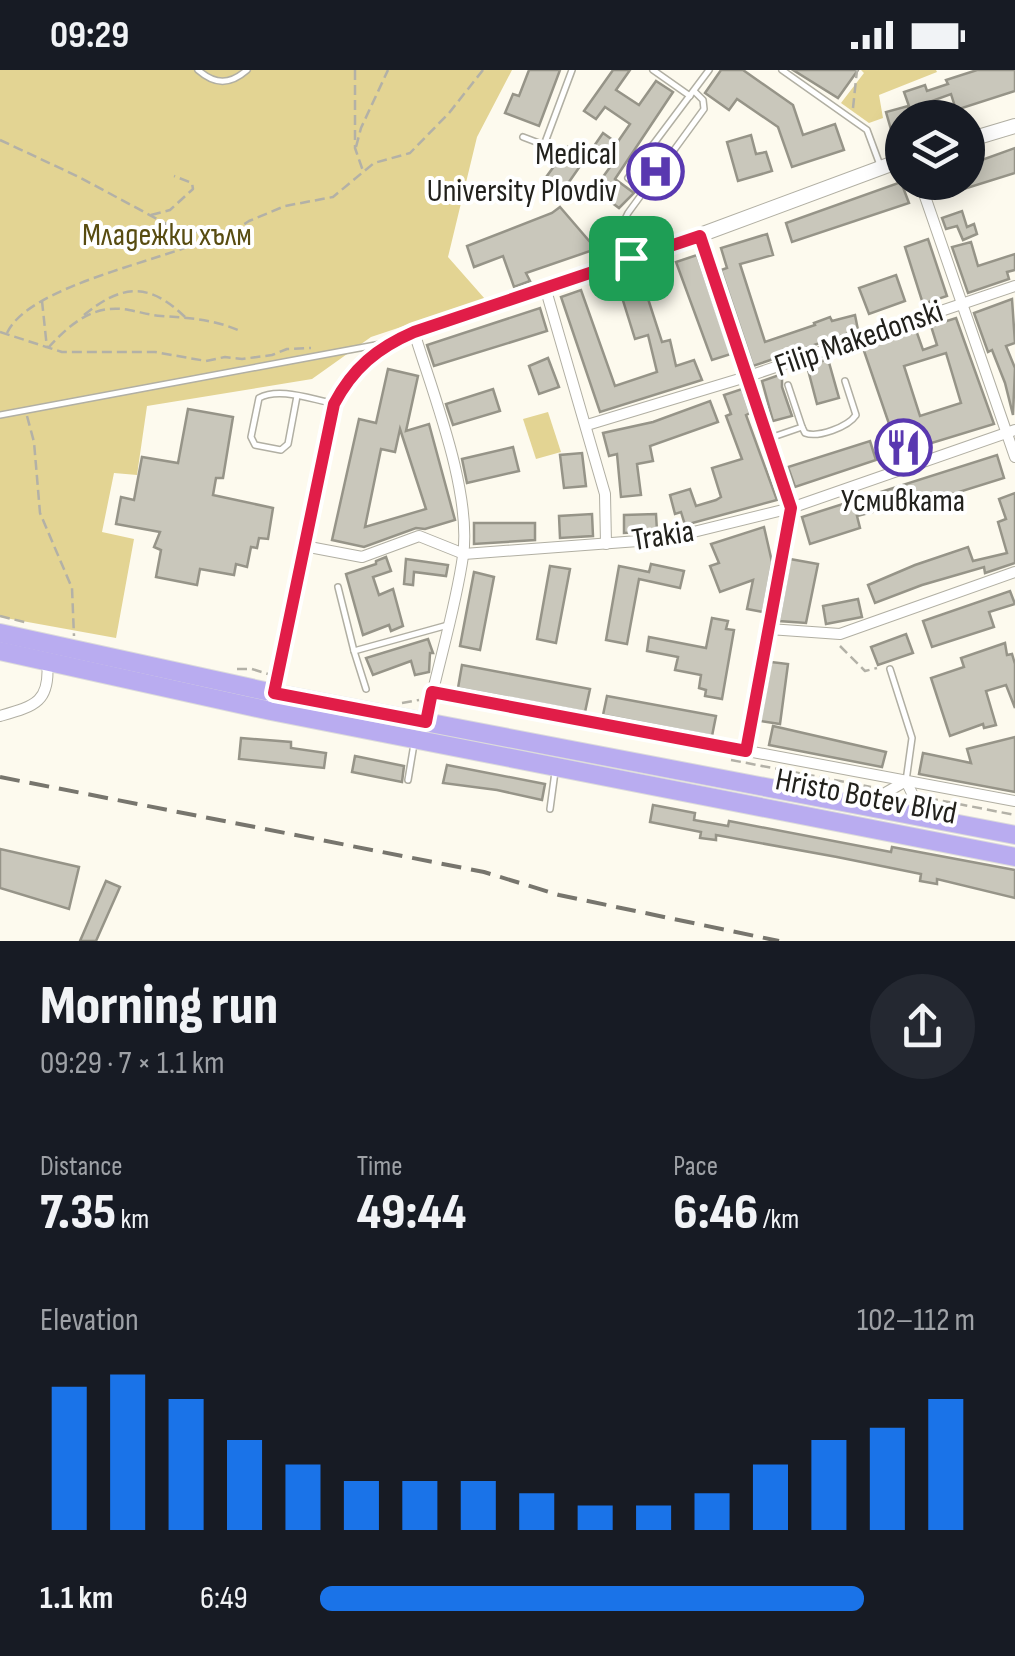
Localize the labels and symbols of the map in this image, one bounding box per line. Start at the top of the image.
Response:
place label: Medical University Plovdiv [427,135,617,211]
hospital icon: Medical University Plovdiv [626,142,686,202]
park label: Младежки хълм [82,216,252,255]
pin [589,216,674,301]
street label: Filip Makedonski [770,292,948,386]
restaurant icon: Усмивката [873,417,933,477]
place label: Усмивката [841,482,965,521]
street label: Trakia [629,512,697,560]
street label: Hristo Botev Blvd [772,760,960,834]

